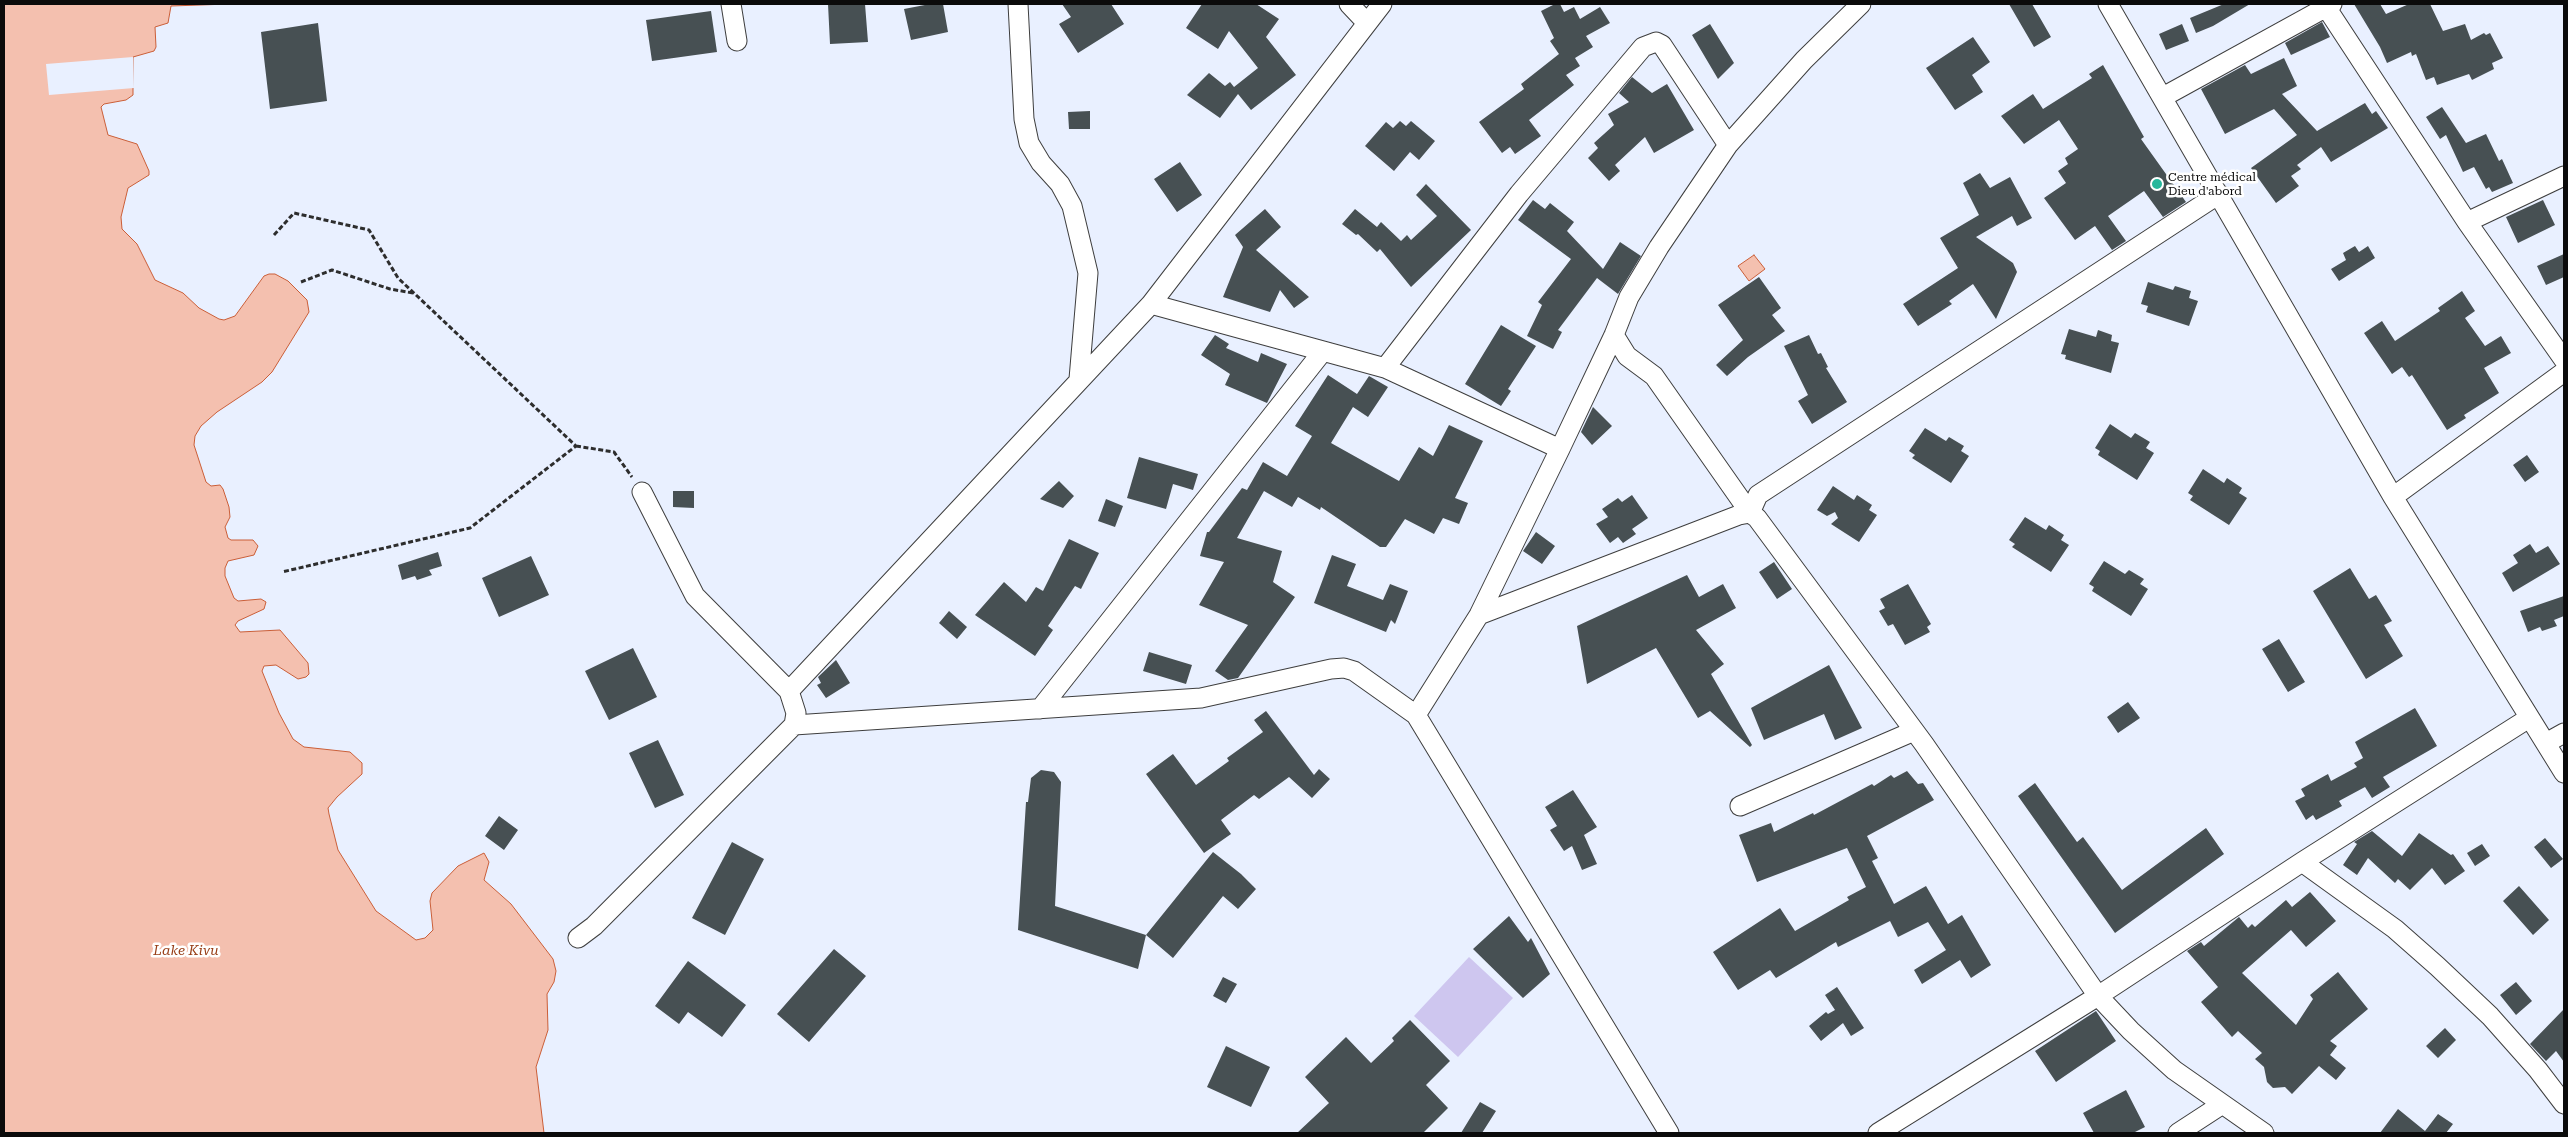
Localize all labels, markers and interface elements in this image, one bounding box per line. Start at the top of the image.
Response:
place label: Centre médical Dieu d'abord [2168,170,2256,198]
marker: Centre médical Dieu d'abord [2150,177,2164,191]
water label: Lake Kivu [153,943,219,959]

